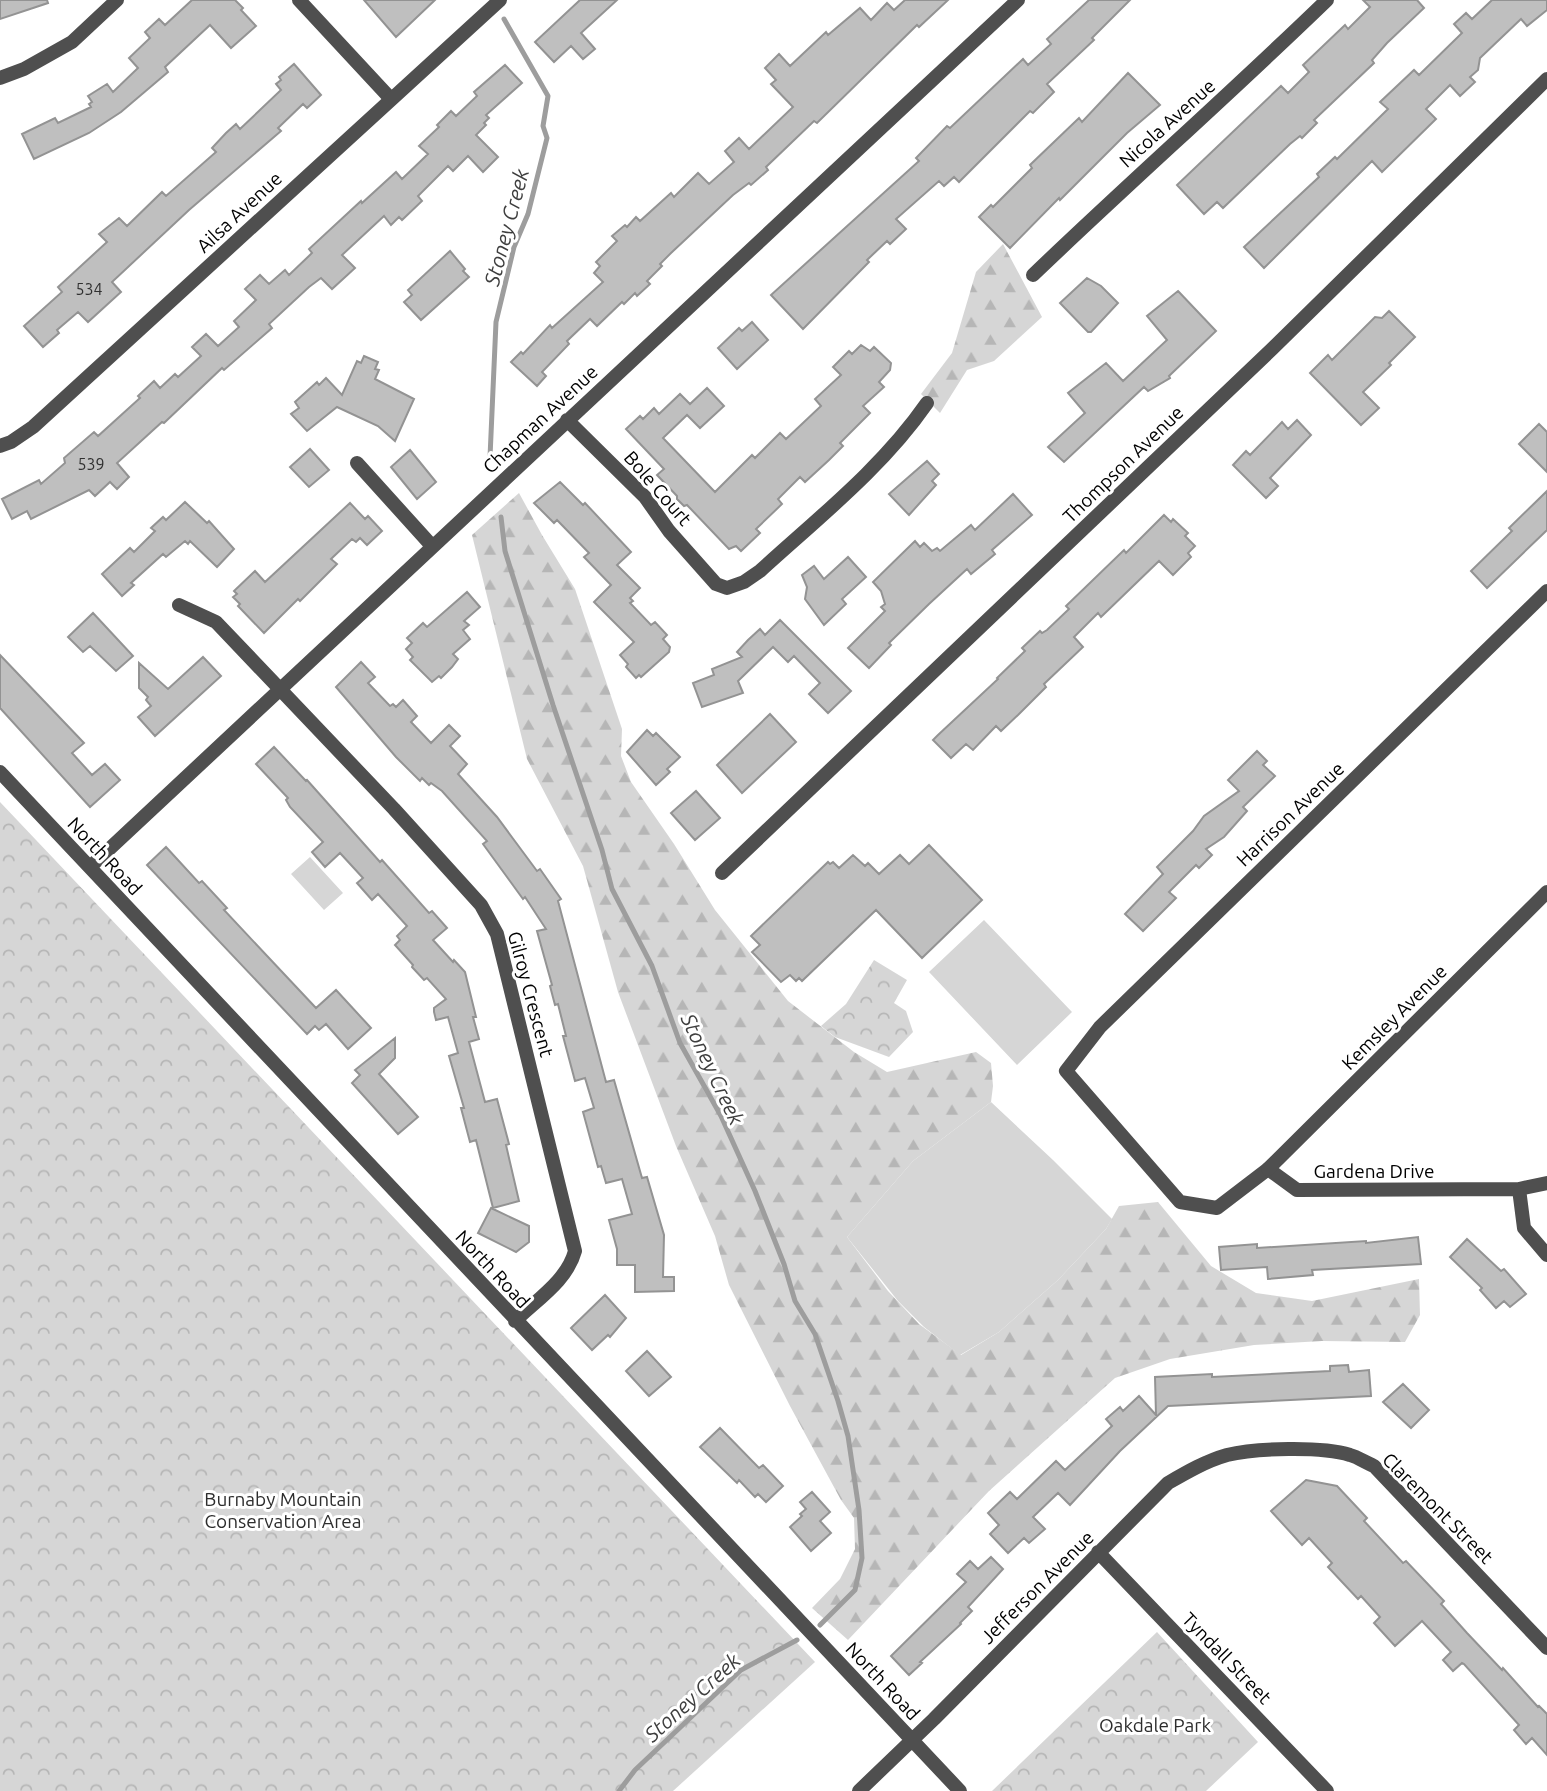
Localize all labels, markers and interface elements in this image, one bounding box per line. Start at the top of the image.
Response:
street label: Nicola Avenue [1115,74,1219,172]
water label: Stoney Creek [479,166,533,289]
street label: Ailsa Avenue [192,167,286,257]
house number: 534 [75,280,103,298]
street label: Chapman Avenue [478,360,602,478]
street label: Thompson Avenue [1058,401,1188,527]
street label: Bole Court [620,446,697,530]
house number: 539 [77,455,105,473]
street label: Harrison Avenue [1232,757,1348,871]
street label: North Road [63,813,147,899]
street label: Gilroy Crescent [504,929,558,1060]
street label: Kemsley Avenue [1337,960,1451,1074]
water label: Stoney Creek [676,1009,749,1129]
street label: Gardena Drive [1313,1160,1435,1182]
street label: North Road [451,1226,535,1312]
street label: Claremont Street [1378,1448,1498,1568]
park label: Burnaby Mountain Conservation Area [204,1488,362,1532]
street label: Jefferson Avenue [976,1526,1098,1648]
street label: Tyndall Street [1178,1608,1276,1709]
street label: North Road [841,1638,925,1724]
water label: Stoney Creek [639,1648,745,1747]
park label: Oakdale Park [1099,1714,1212,1736]

